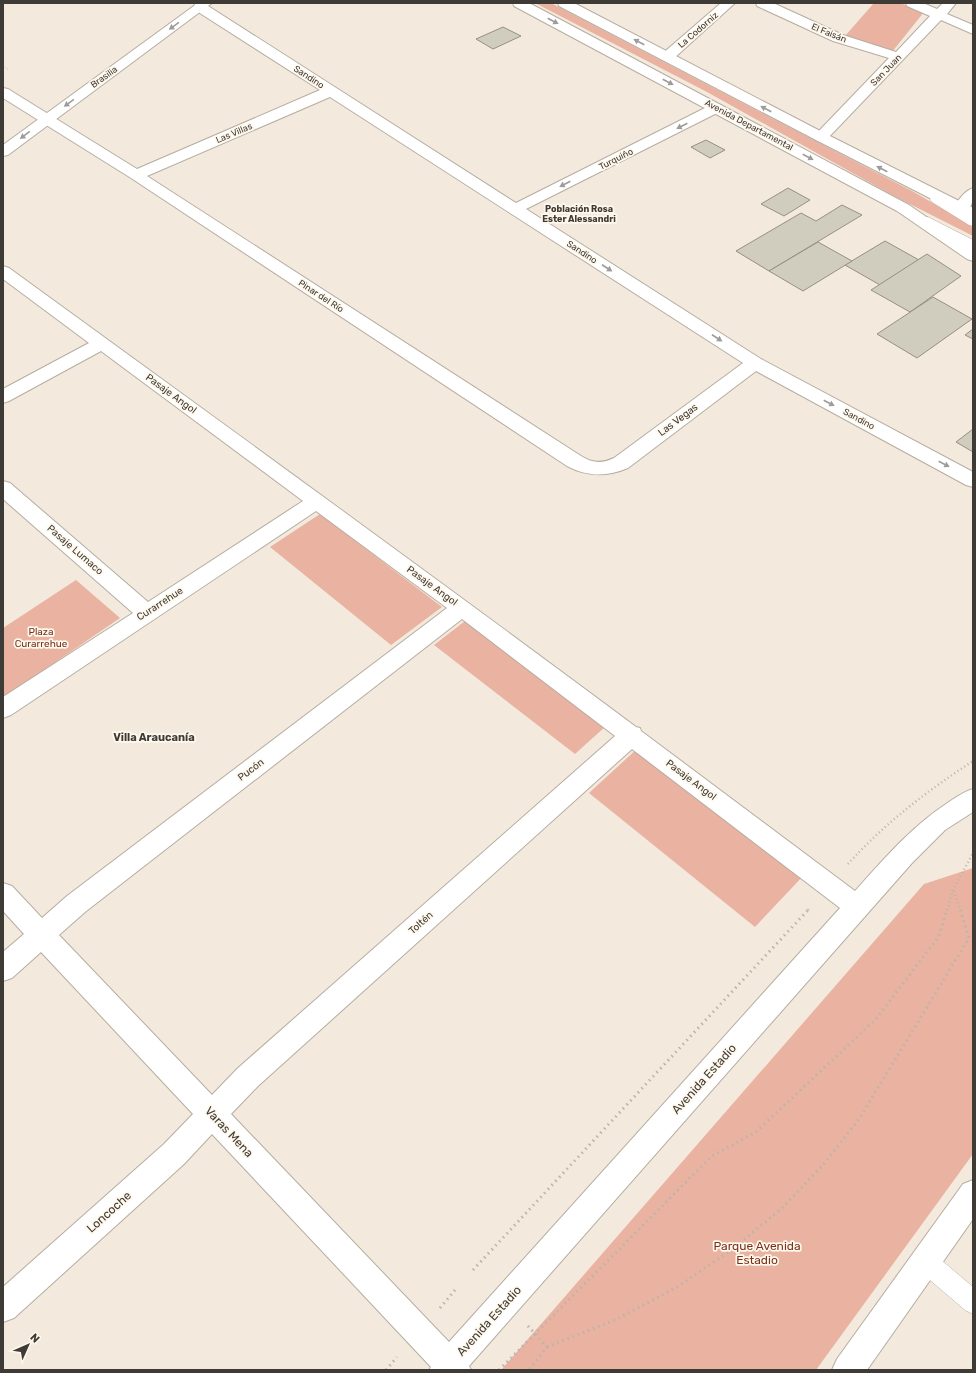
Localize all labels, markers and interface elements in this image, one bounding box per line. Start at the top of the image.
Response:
street label: La Codorniz [676,10,720,50]
one-way arrow [548,18,559,25]
street label: El Faisán [810,21,848,45]
one-way arrow [169,22,180,30]
one-way arrow [633,39,644,45]
street label: San Juan [869,52,903,88]
street label: Sandino [292,63,326,91]
street label: Brasilia [89,64,119,90]
one-way arrow [662,79,674,86]
street label: Avenida Departamental [703,97,795,153]
one-way arrow [64,98,75,107]
one-way arrow [760,105,772,112]
street label: Las Villas [214,121,254,145]
one-way arrow [676,123,687,129]
one-way arrow [20,131,31,139]
street label: Turquiño [597,146,635,172]
one-way arrow [802,154,813,160]
one-way arrow [876,165,887,172]
one-way arrow [560,181,571,187]
district label: Población Rosa Ester Alessandri [542,204,616,224]
street label: Sandino [565,238,599,266]
one-way arrow [602,264,612,272]
street label: Pinar del Río [297,278,345,314]
one-way arrow [712,334,722,342]
street label: Pasaje Angol [143,372,199,416]
one-way arrow [824,399,835,406]
street label: Las Vegas [656,401,700,439]
street label: Sandino [842,407,876,431]
one-way arrow [938,461,950,468]
street label: Pasaje Lumaco [45,522,106,578]
street label: Pasaje Angol [404,564,460,608]
street label: Curarrehue [135,584,186,623]
park label: Plaza Curarrehue [15,626,68,650]
district label: Villa Araucanía [113,731,195,744]
street label: Pucón [236,756,266,784]
street label: Pasaje Angol [664,757,718,803]
street label: Toltén [406,909,436,937]
street label: Avenida Estadio [669,1041,739,1117]
street label: Varas Mena [202,1104,256,1160]
street label: Loncoche [84,1188,134,1236]
park label: Parque Avenida Estadio [713,1239,801,1267]
street label: Avenida Estadio [454,1283,524,1359]
north arrow [8,1325,48,1365]
text: N [27,1331,42,1346]

